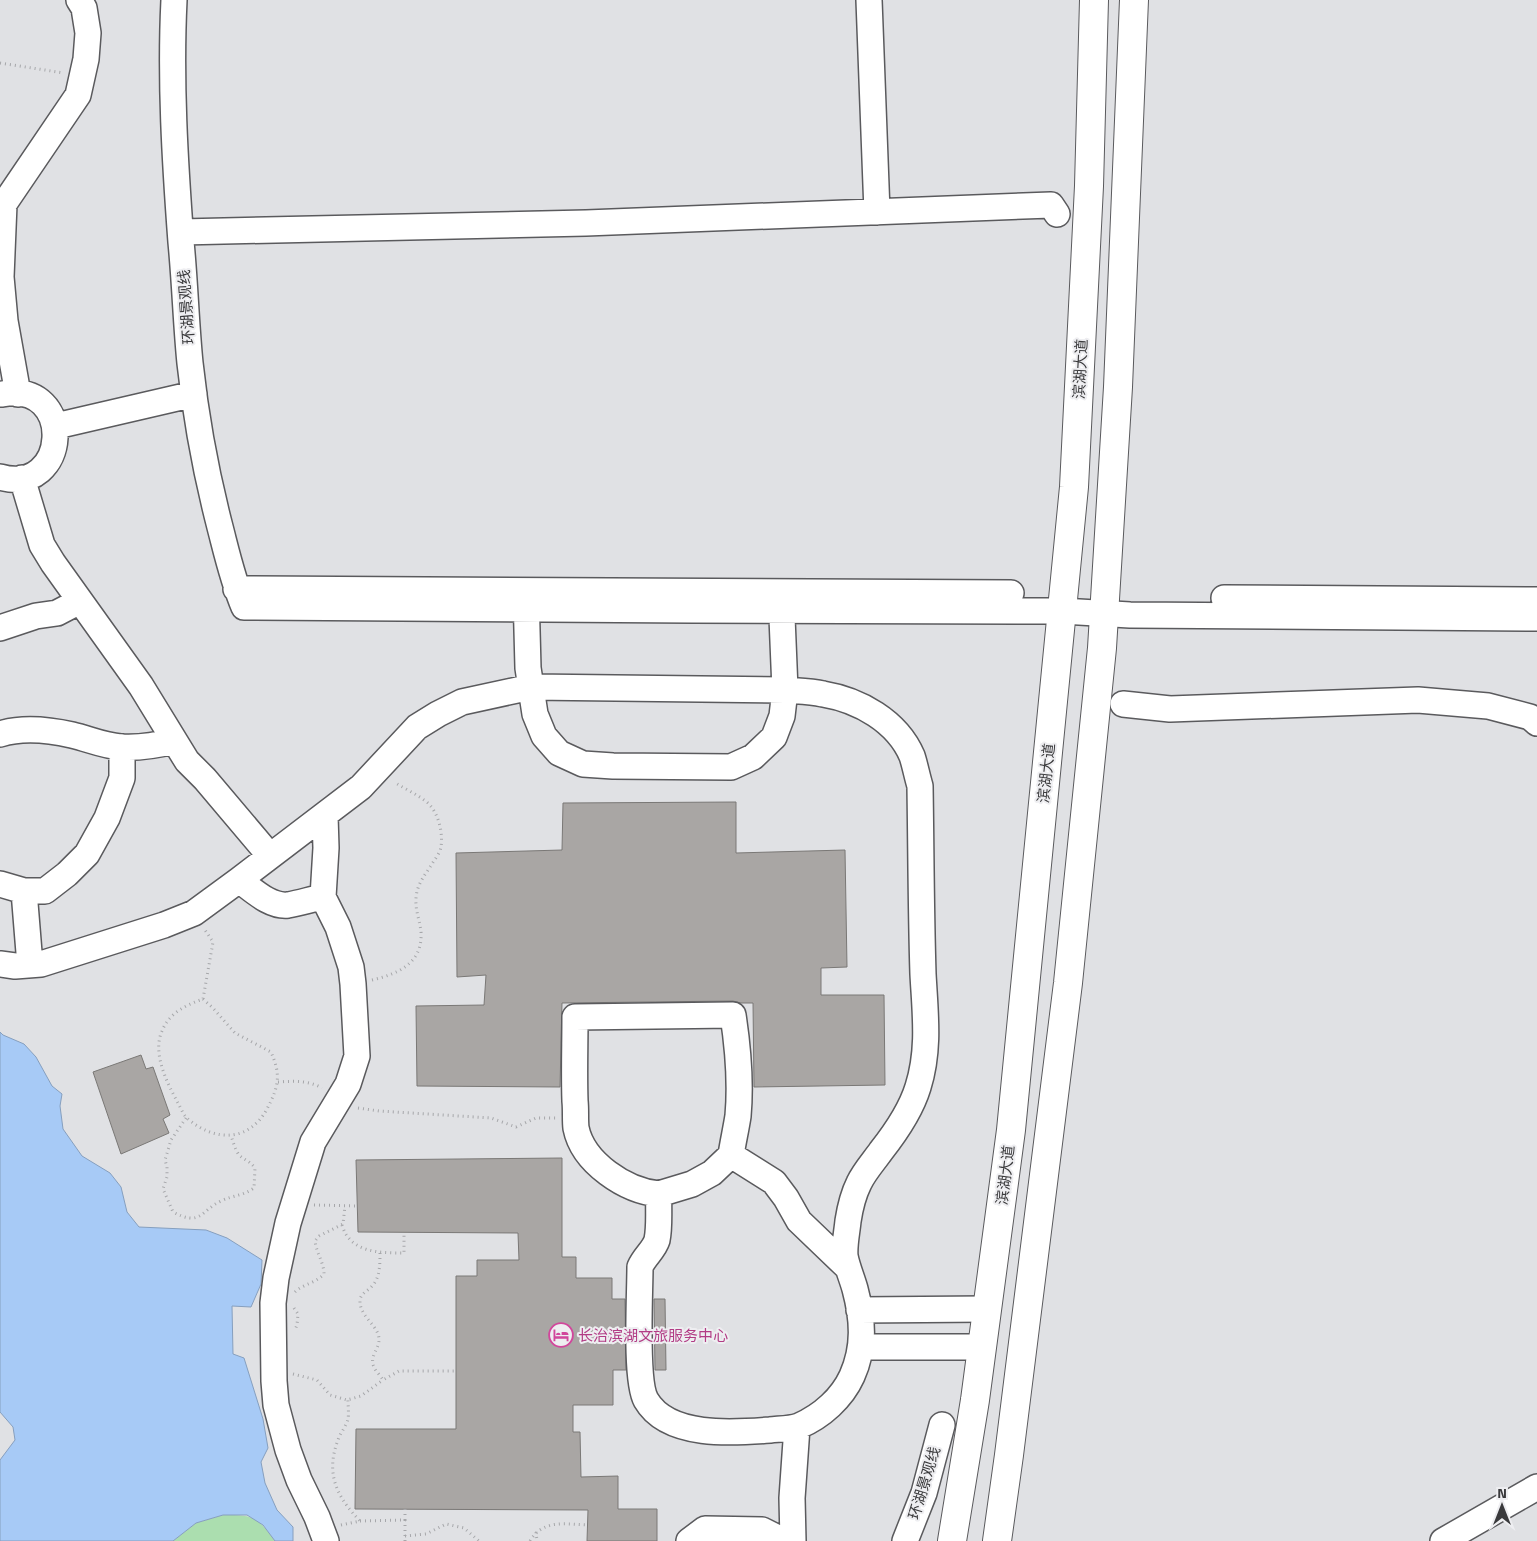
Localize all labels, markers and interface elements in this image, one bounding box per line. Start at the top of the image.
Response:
street label: 环湖景观线 [172,269,200,345]
street label: 滨湖大道 [1067,338,1093,400]
street label: 滨湖大道 [1031,742,1061,804]
street label: 滨湖大道 [990,1144,1020,1206]
hotel icon: 长治滨湖文旅服务中心 [548,1322,574,1348]
place label: 长治滨湖文旅服务中心 [578,1324,728,1347]
street label: 环湖景观线 [902,1444,946,1522]
north arrow [1477,1481,1527,1531]
text: N [1497,1482,1507,1503]

